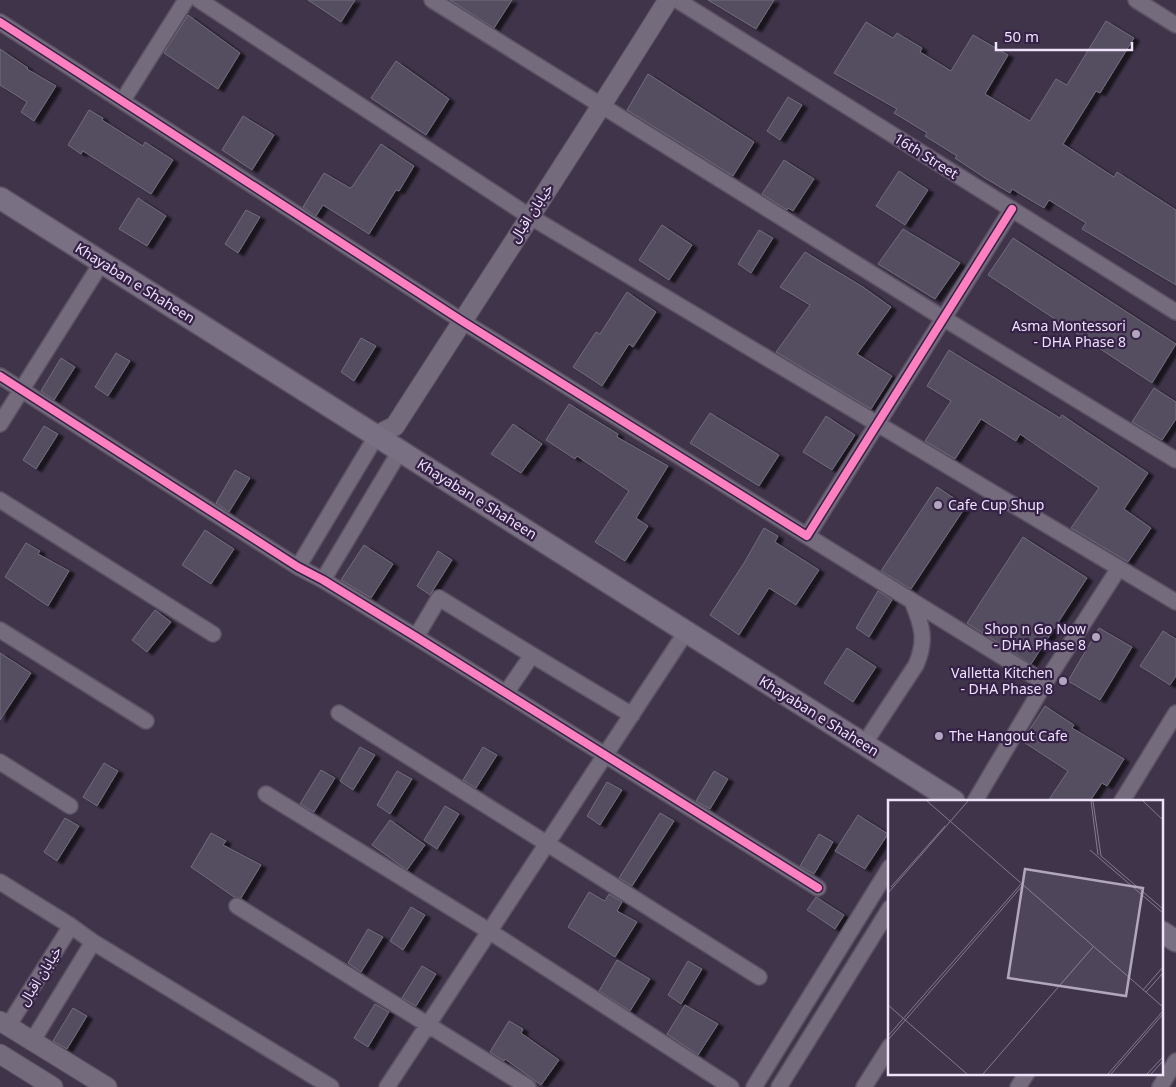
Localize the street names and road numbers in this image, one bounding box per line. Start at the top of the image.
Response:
street label: 16th Street [887,125,964,188]
street label: خیابان اقبال [501,177,562,249]
street label: Khayaban e Shaheen [69,235,201,332]
street label: Khayaban e Shaheen [411,451,543,548]
street label: Khayaban e Shaheen [753,668,885,765]
street label: خیابان اقبال [10,940,70,1012]

